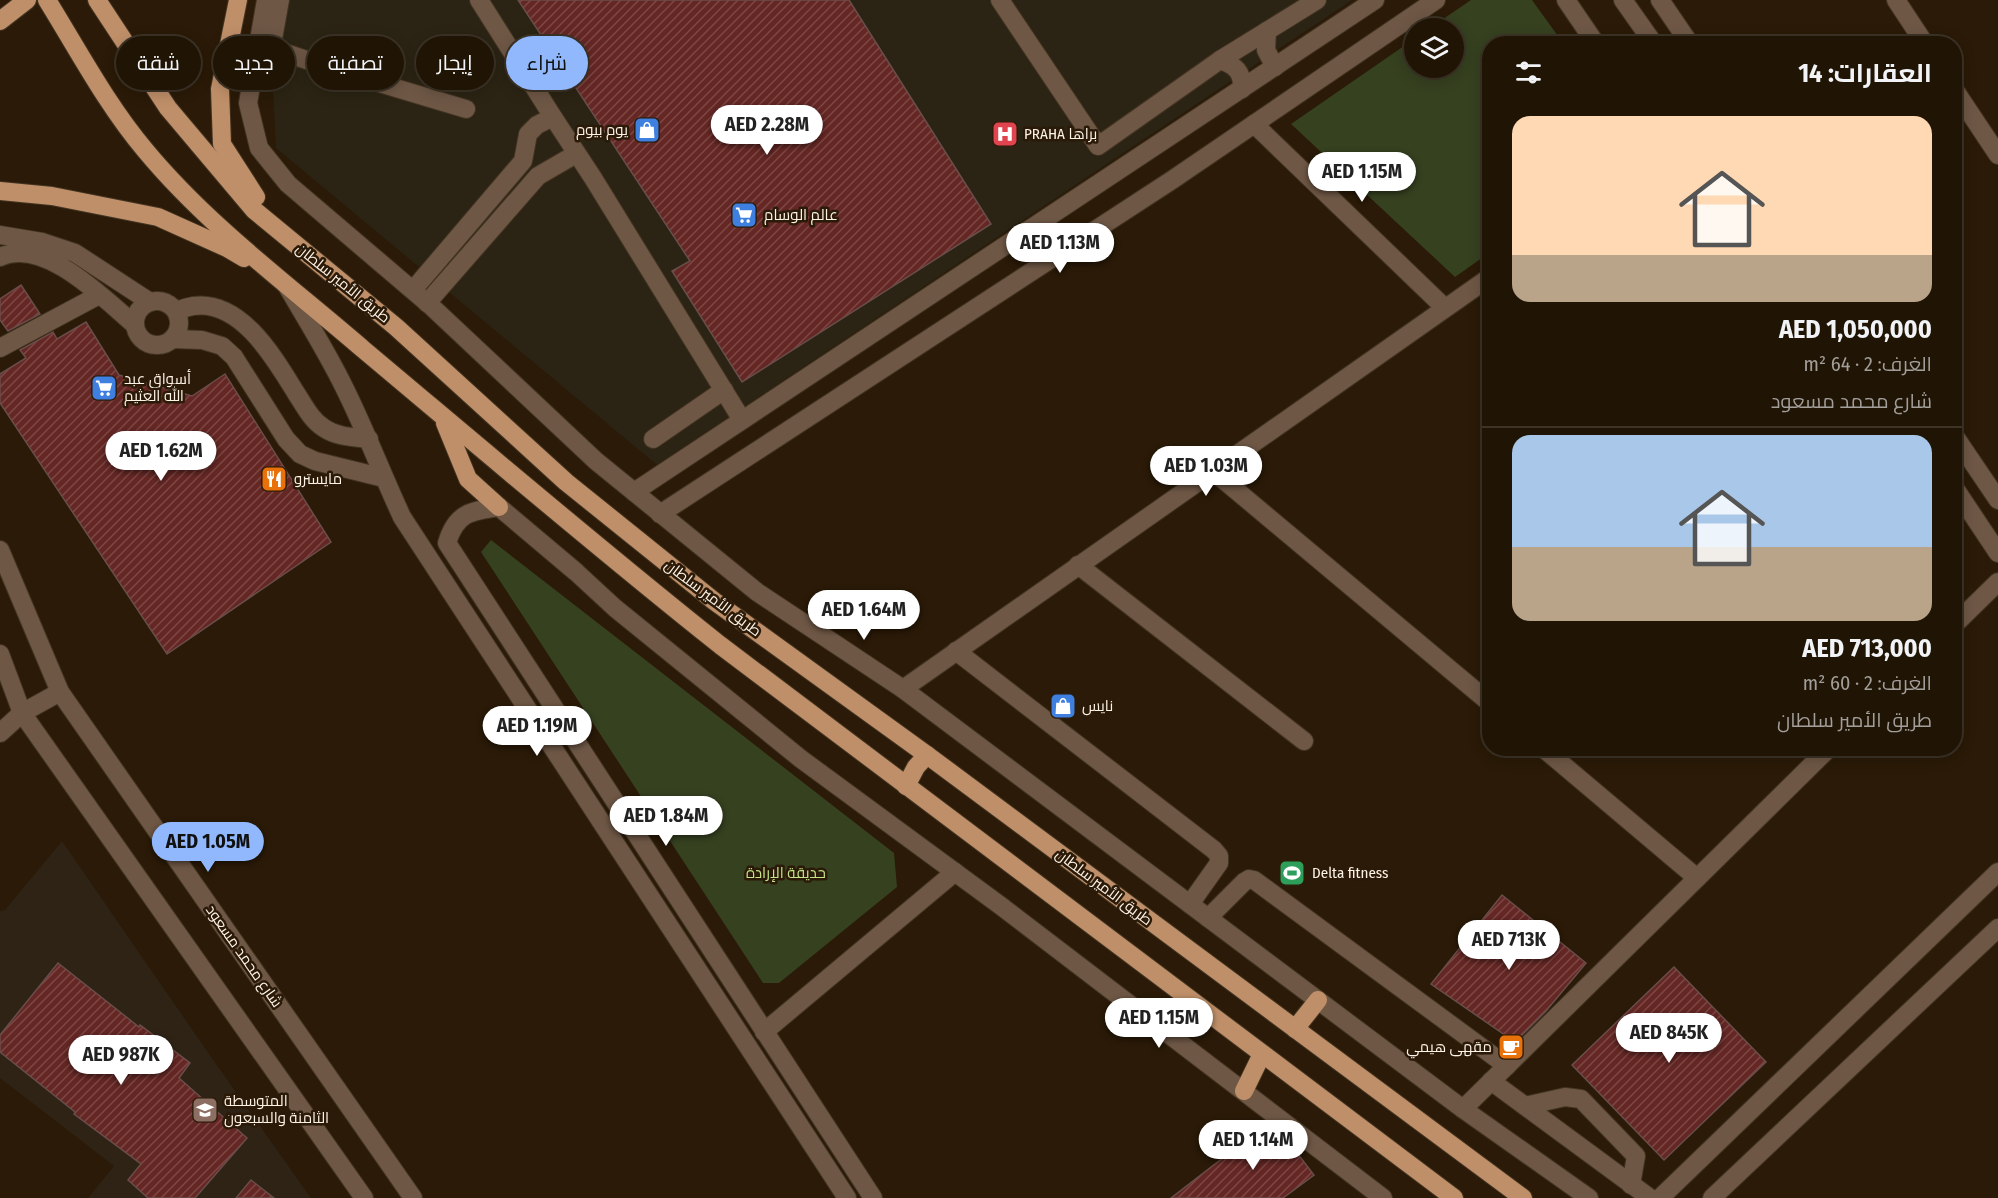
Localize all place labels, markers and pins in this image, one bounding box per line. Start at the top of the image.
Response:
pin: AED 2.28M [698,105,836,156]
shop icon: يوم بيوم [632,115,662,145]
hospital icon: PRAHA براها [990,119,1020,149]
place label: يوم بيوم [576,121,628,140]
place label: PRAHA براها [1024,125,1097,143]
pin: AED 1.15M [1293,152,1431,203]
supermarket icon: عالم الوسام [729,200,759,230]
place label: عالم الوسام [764,206,838,225]
pin: AED 1.13M [991,223,1129,274]
place label: أسواق عبد الله العثيم [124,369,191,406]
supermarket icon: أسواق عبد الله العثيم [89,373,119,403]
pin: AED 1.62M [92,431,230,482]
pin: AED 1.03M [1137,446,1275,497]
restaurant icon: مايسترو [259,464,289,494]
place label: مايسترو [294,470,342,488]
pin: AED 1.64M [795,590,933,641]
shop icon: نايس [1048,691,1078,721]
place label: نايس [1082,697,1113,716]
pin: AED 1.19M [468,706,606,757]
pin: AED 1.84M [597,796,735,847]
pin: AED 1.05M [139,822,277,873]
sports icon: Delta fitness [1277,858,1307,888]
place label: Delta fitness [1312,864,1389,882]
pin: AED 713K [1447,920,1571,971]
pin: AED 1.15M [1090,998,1228,1049]
pin: AED 845K [1607,1013,1731,1064]
cafe icon: مقهى هيمي [1496,1032,1526,1062]
pin: AED 987K [59,1035,183,1086]
place label: مقهى هيمي [1406,1038,1492,1059]
place label: المتوسطة الثامنة والسبعون [224,1092,329,1128]
school or university icon: المتوسطة الثامنة والسبعون [190,1095,220,1125]
pin: AED 1.14M [1184,1120,1322,1171]

